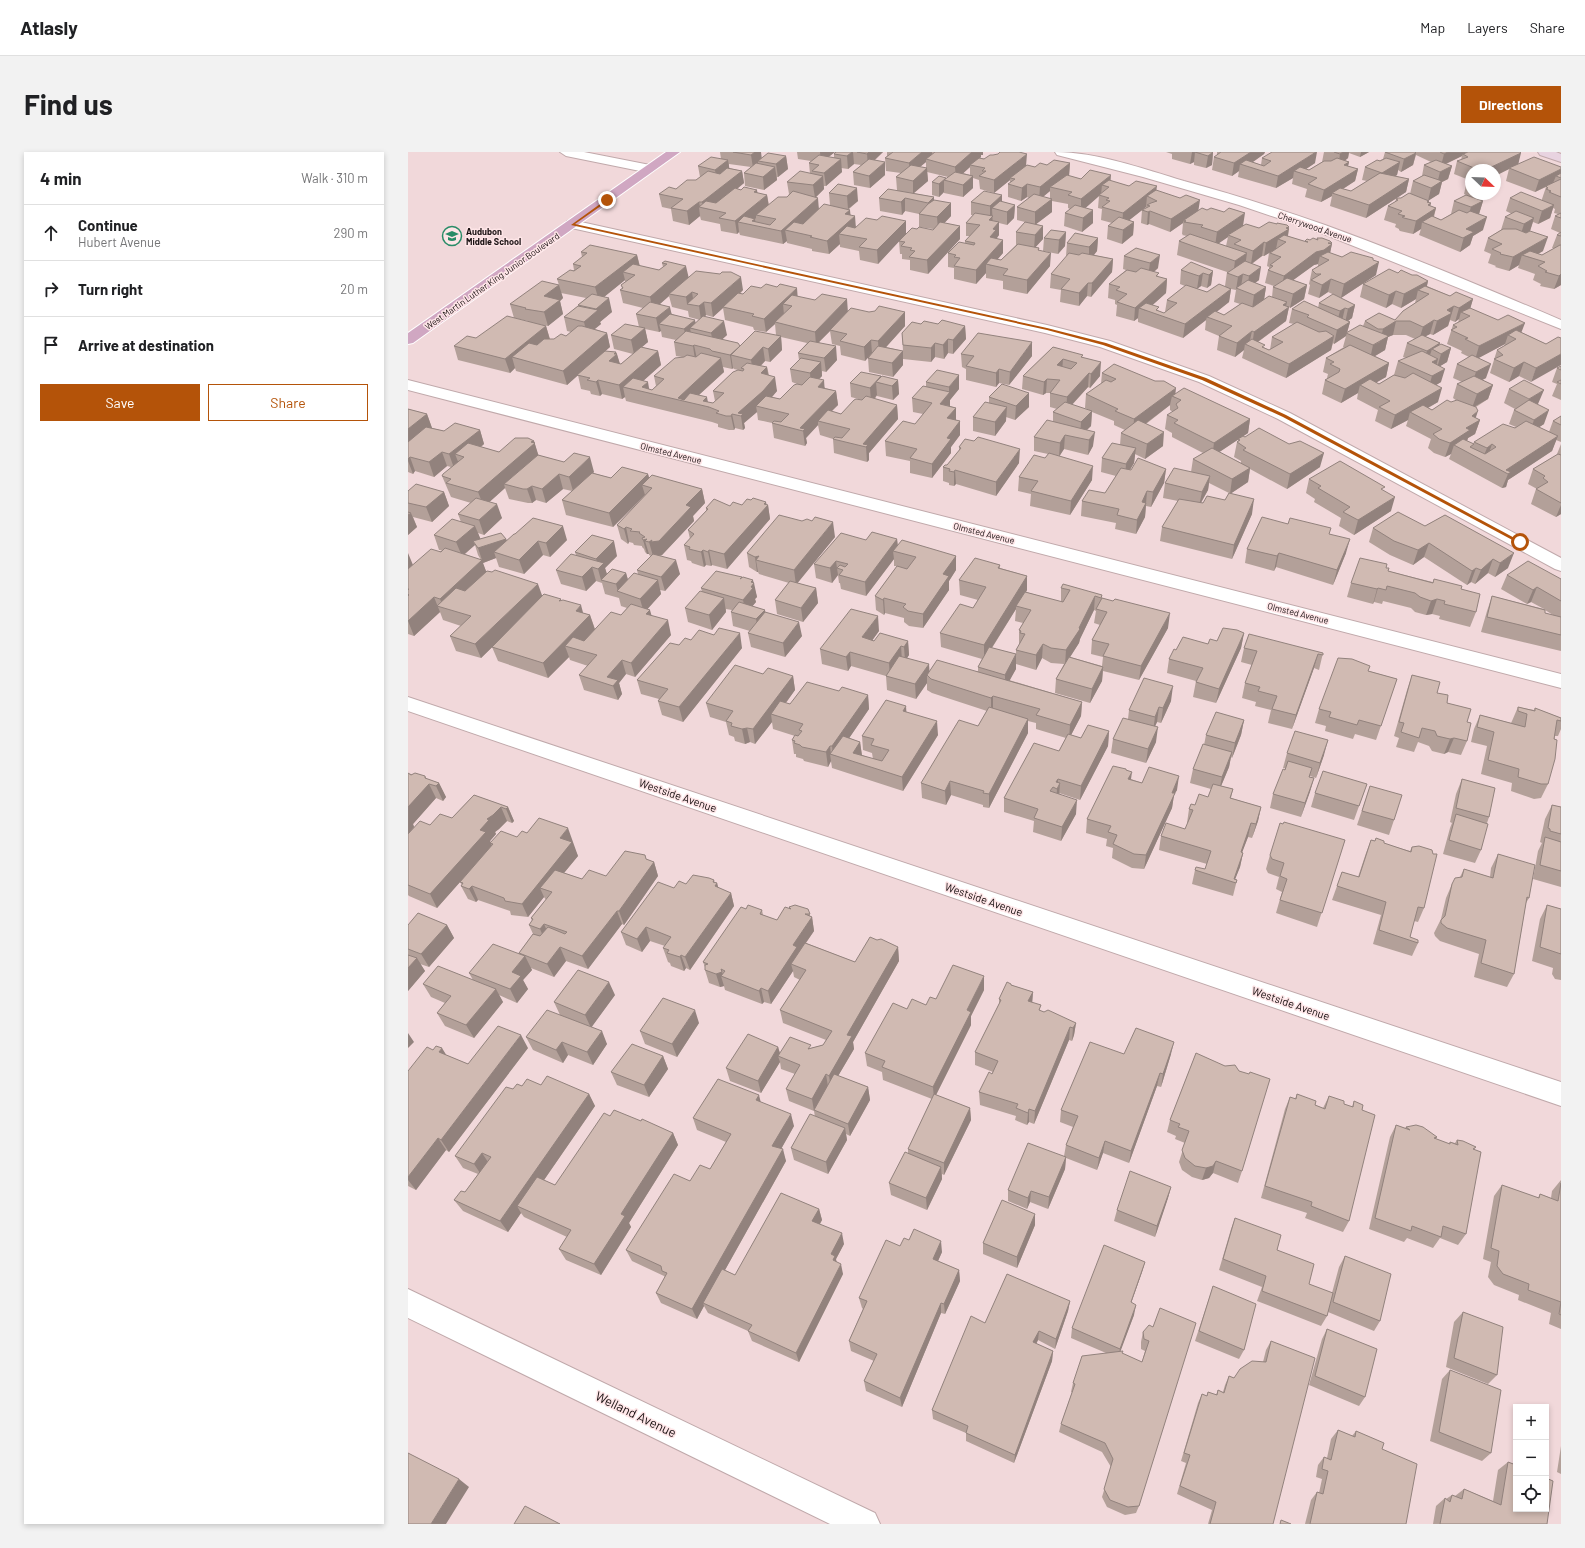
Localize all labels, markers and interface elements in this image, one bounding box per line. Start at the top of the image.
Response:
text: Atlasly [20,16,78,39]
text: Map [1420,19,1445,36]
text: Layers [1467,19,1508,36]
text: Share [1530,19,1565,36]
button: Directions [1461,86,1561,123]
text: Find us [24,87,113,121]
north arrow [1465,164,1501,200]
text: 4 min [40,168,82,188]
text: Walk · 310 m [301,170,368,186]
route end [598,191,616,209]
street label: Cherrywood Avenue [1277,209,1354,245]
text: Continue [78,216,138,234]
icon: ahead [40,222,62,244]
text: 290 m [334,225,368,241]
school or university icon: Audubon Middle School [441,225,463,247]
place label: Audubon Middle School [466,226,521,247]
street label: West Martin Luther King Junior Boulevard [423,230,561,332]
text: Hubert Avenue [78,234,161,250]
icon: right [40,278,62,300]
text: Turn right [78,280,143,298]
text: 20 m [340,281,368,297]
icon: arrive [40,334,62,356]
text: Arrive at destination [78,336,214,354]
button: Save [40,384,200,421]
button: Share [208,384,368,421]
street label: Olmsted Avenue [639,440,703,466]
street label: Olmsted Avenue [952,520,1016,546]
route start [1511,533,1529,551]
street label: Olmsted Avenue [1266,600,1330,626]
street label: Westside Avenue [637,776,719,814]
street label: Westside Avenue [943,880,1025,918]
street label: Westside Avenue [1250,984,1332,1022]
street label: Welland Avenue [593,1387,679,1441]
map controls [1513,1404,1549,1512]
button: + [1513,1404,1549,1440]
button: − [1513,1440,1549,1476]
button: locate [1513,1476,1549,1512]

